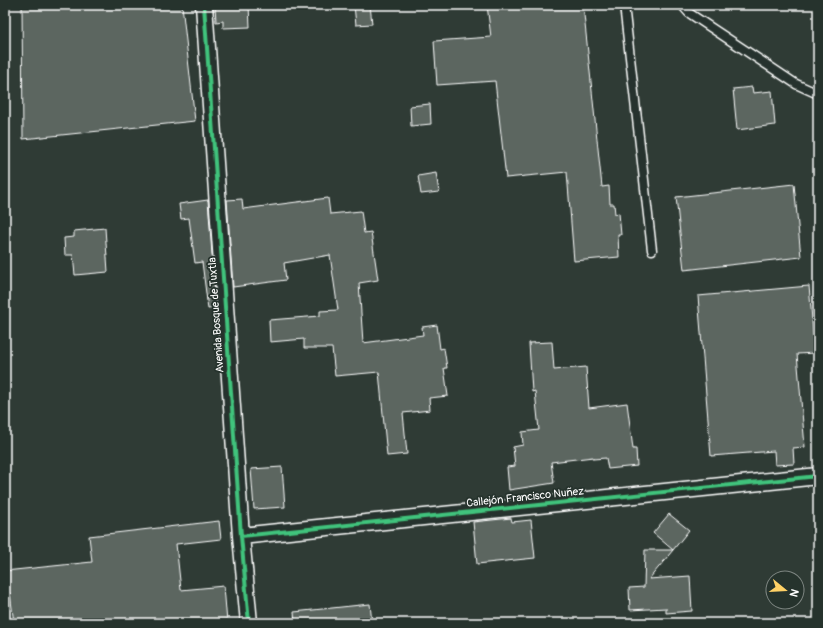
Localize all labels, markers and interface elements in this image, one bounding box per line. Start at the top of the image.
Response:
street label: Avenida Bosque de Tuxtla [205,257,227,373]
street label: Callejón Francisco Nuñez [466,484,585,510]
north arrow [765,570,805,610]
text: N [787,587,801,599]

